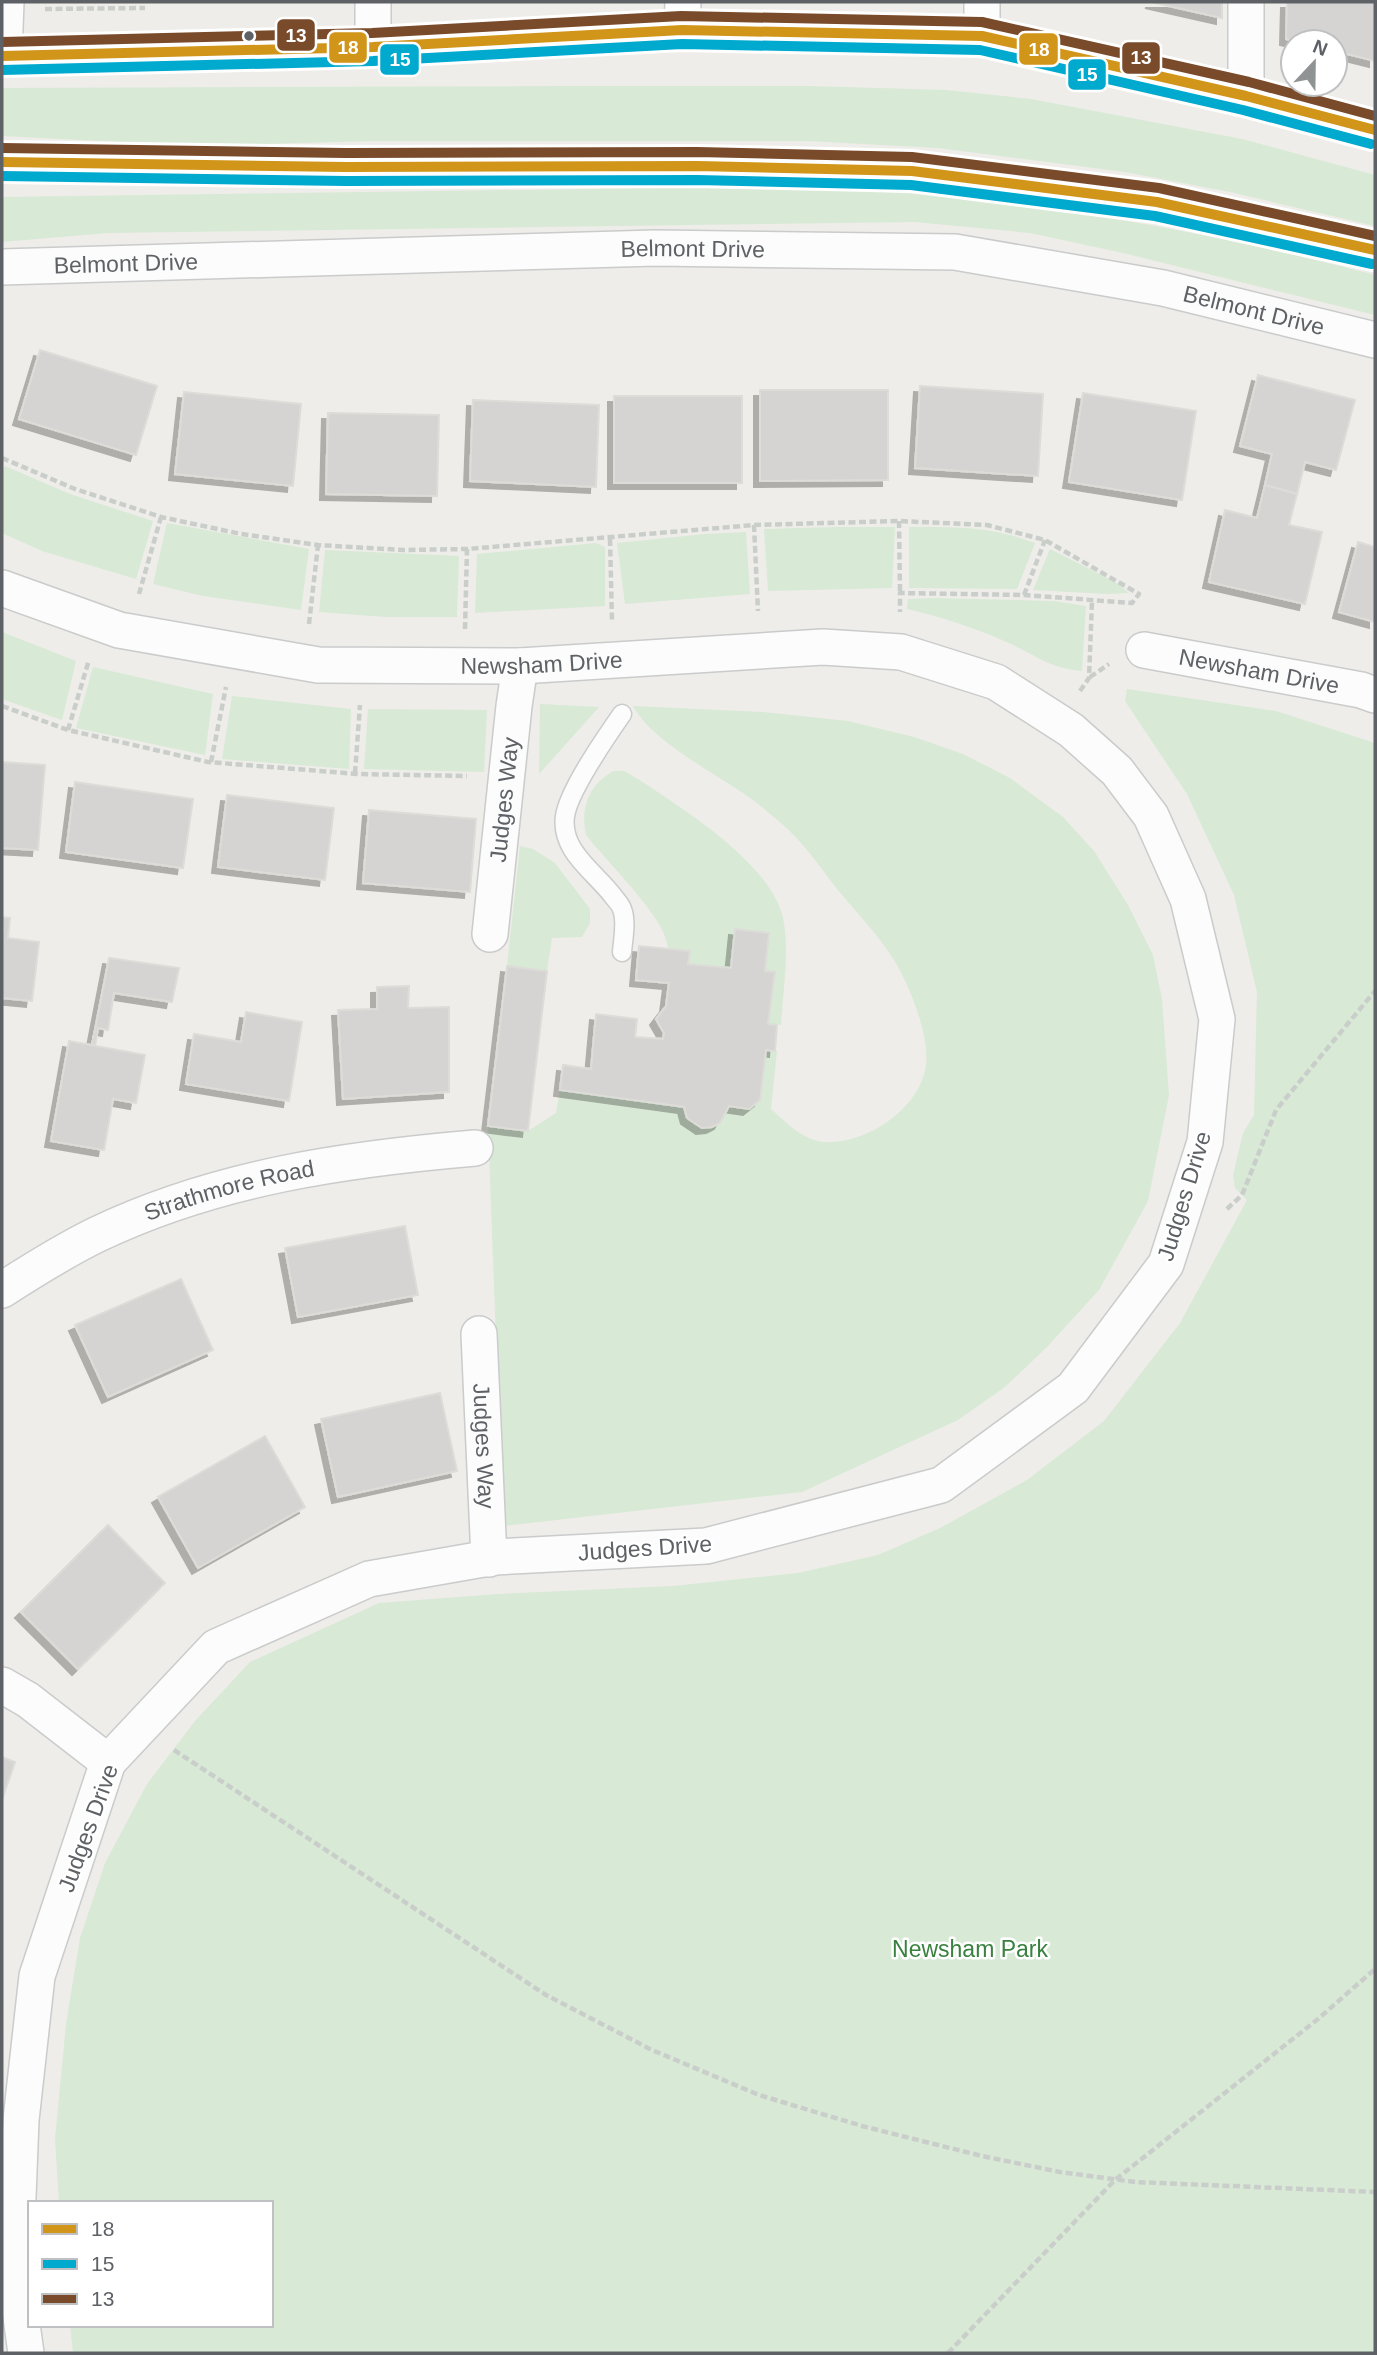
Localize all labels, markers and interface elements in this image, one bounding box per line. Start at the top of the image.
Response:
line badge: 13 [276,18,316,52]
text: 13 [285,25,307,46]
north arrow [1279,28,1349,98]
unlabelled marker [242,29,256,43]
line badge: 18 [328,31,368,64]
line badge: 18 [1018,32,1059,66]
text: N [1310,35,1330,60]
text: 18 [337,37,359,58]
text: 18 [1028,39,1050,60]
line badge: 13 [1121,41,1161,75]
line badge: 15 [379,43,420,76]
text: 13 [1130,47,1152,68]
text: 15 [389,49,411,70]
line badge: 15 [1067,58,1107,91]
text: 15 [1076,64,1098,85]
street label: Belmont Drive [620,235,765,262]
street label: Belmont Drive [53,248,199,278]
street label: Belmont Drive [1181,280,1327,340]
street label: Newsham Drive [1177,644,1341,699]
street label: Newsham Drive [460,647,623,679]
street label: Judges Way [485,735,524,864]
street label: Judges Drive [1152,1128,1216,1264]
street label: Strathmore Road [140,1155,316,1226]
street label: Judges Way [468,1383,500,1510]
street label: Judges Drive [577,1530,713,1566]
street label: Judges Drive [53,1760,123,1896]
park label: Newsham Park [892,1936,1048,1962]
legend [28,2201,273,2327]
text: 18 [91,2217,114,2240]
text: 15 [91,2252,114,2275]
text: 13 [91,2287,114,2310]

